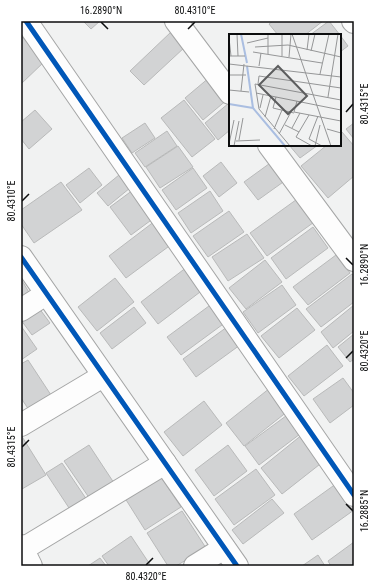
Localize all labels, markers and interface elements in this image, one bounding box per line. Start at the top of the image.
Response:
text: 16.2890°N [80,5,122,16]
text: 80.4310°E [175,5,216,16]
inset map [229,34,341,146]
text: 80.4315°E [359,83,370,124]
text: 80.4310°E [6,180,17,221]
text: 16.2890°N [359,244,370,286]
text: 80.4320°E [359,330,370,371]
text: 80.4315°E [6,426,17,467]
text: 16.2885°N [359,490,370,532]
text: 80.4320°E [126,571,167,582]

